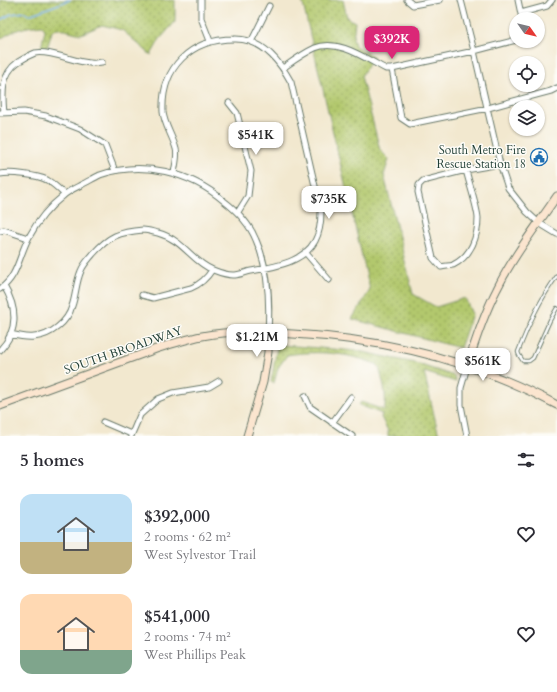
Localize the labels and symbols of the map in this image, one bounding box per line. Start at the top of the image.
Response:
north arrow [509,12,545,48]
pin: $392K [364,26,420,60]
pin: $541K [228,122,284,156]
place label: South Metro Fire Rescue Station 18 [437,142,526,172]
public building icon: South Metro Fire Rescue Station 18 [529,147,549,167]
pin: $735K [301,186,357,220]
street label: SOUTH BROADWAY [62,322,184,378]
pin: $1.21M [224,324,290,358]
pin: $561K [455,348,511,382]

